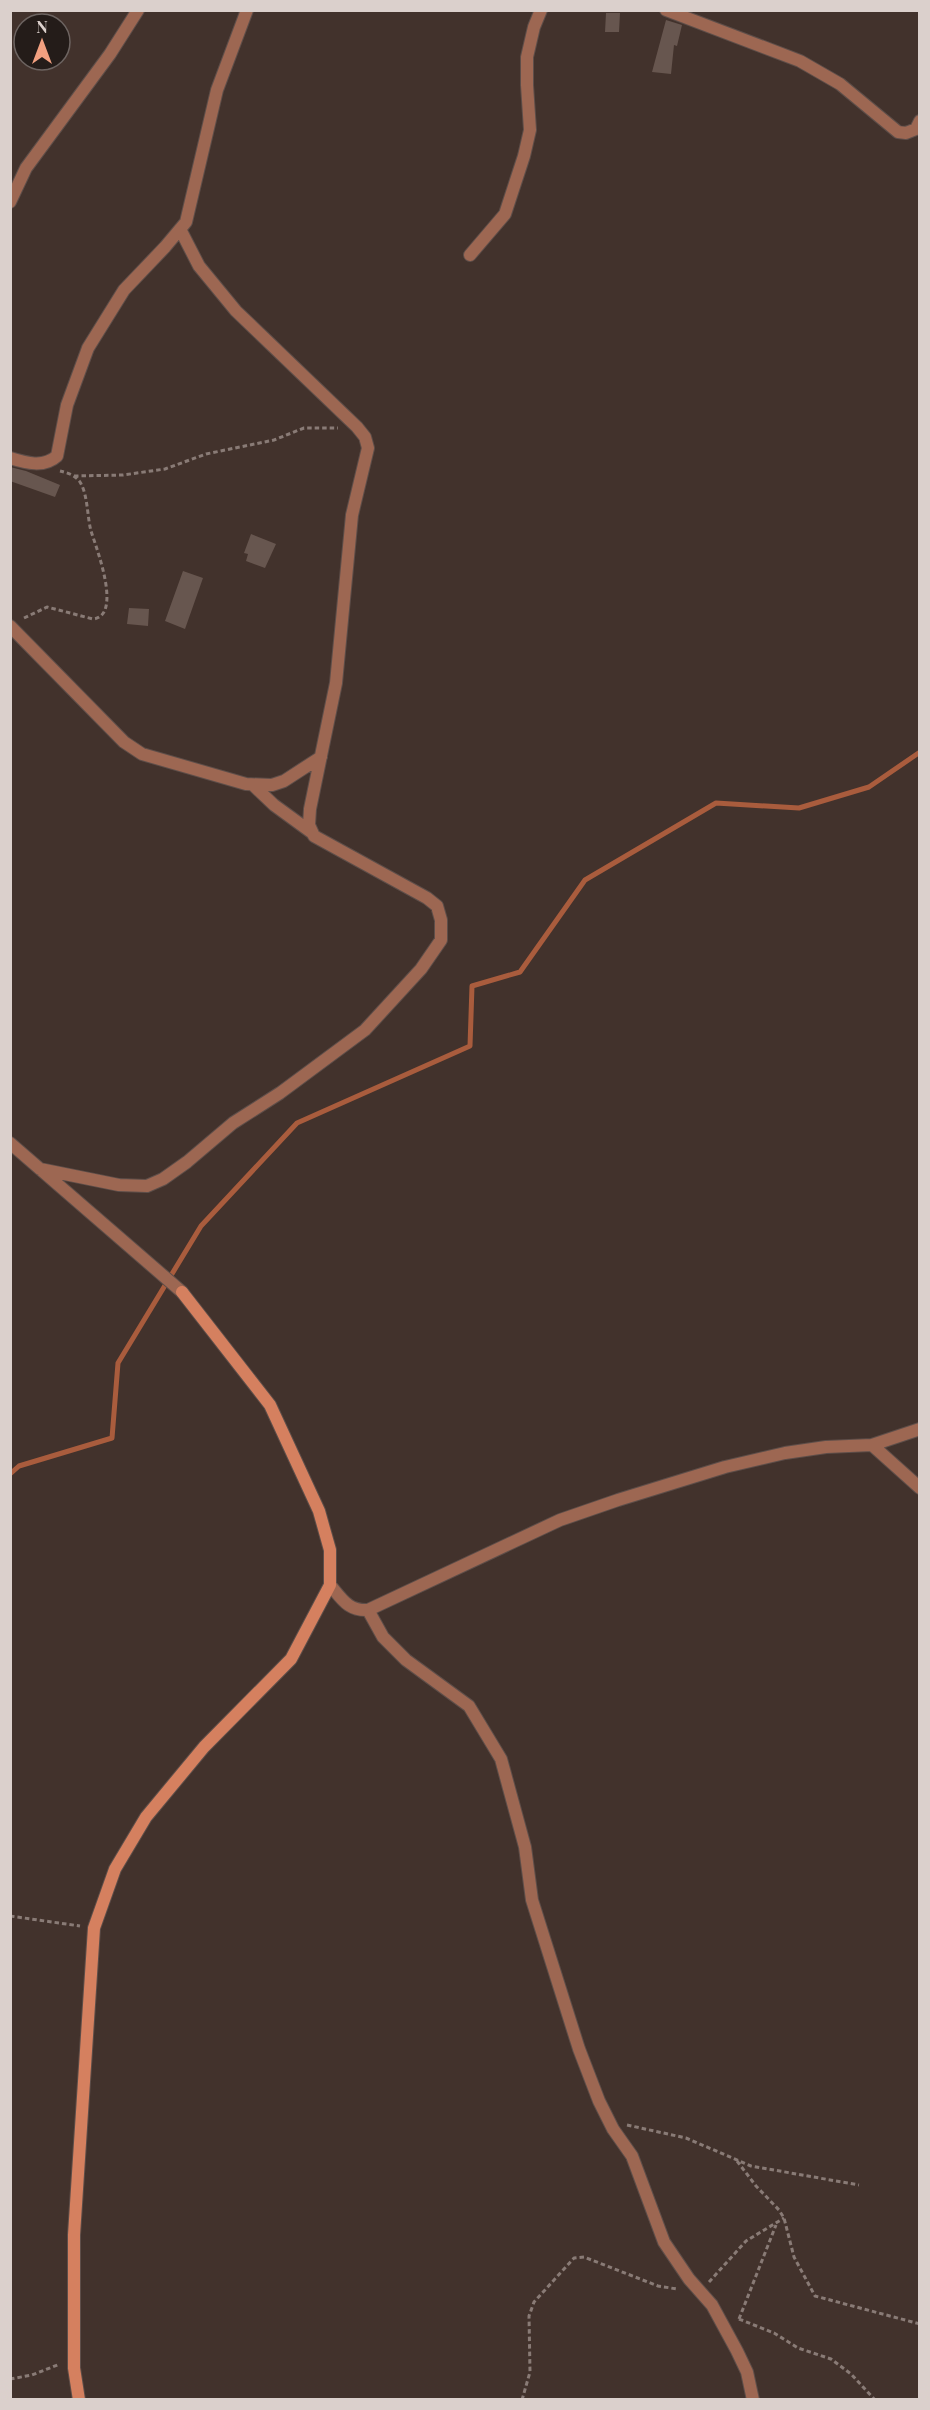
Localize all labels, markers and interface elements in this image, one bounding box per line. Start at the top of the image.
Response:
north arrow [12,12,72,72]
text: N [36,16,48,37]

